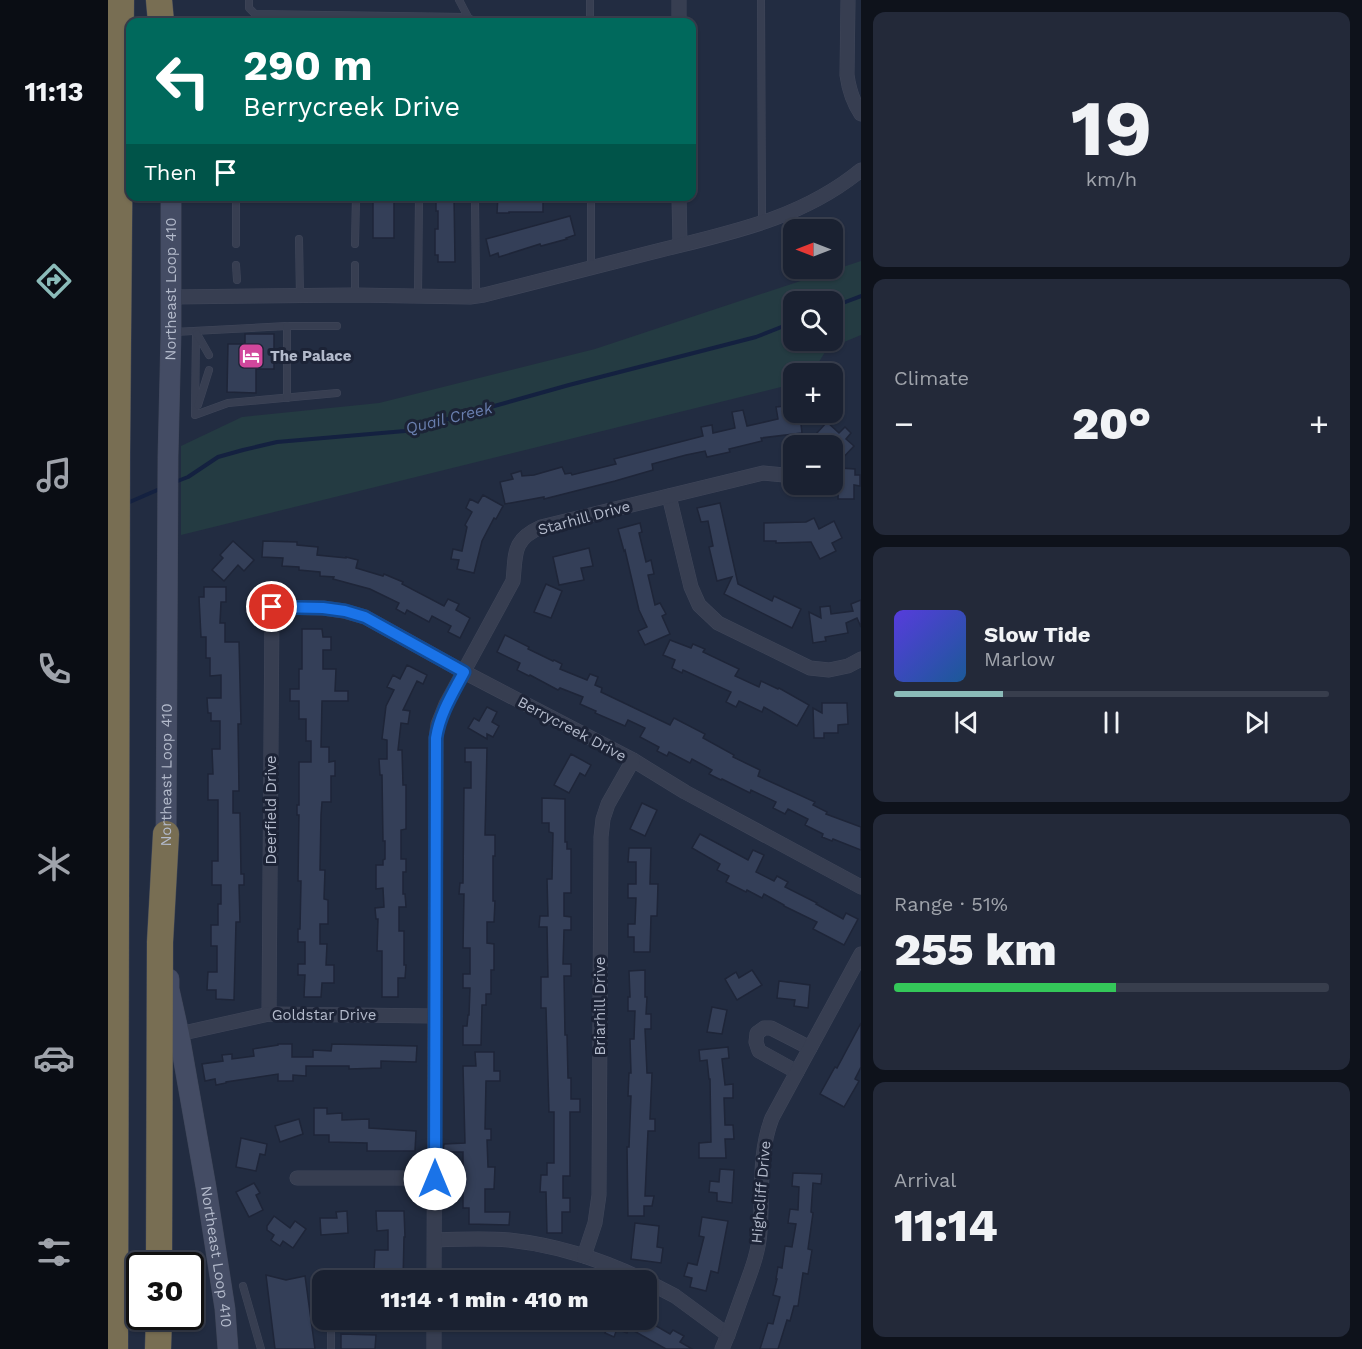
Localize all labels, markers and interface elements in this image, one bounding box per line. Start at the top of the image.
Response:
text: 290 m [243,41,373,90]
icon: left [144,42,222,120]
text: 11:13 [24,76,84,108]
text: 19 [1071,82,1152,174]
text: Berrycreek Drive [243,91,460,123]
icon: arrive [209,156,242,189]
text: Then [144,160,197,185]
text: km/h [1086,167,1137,191]
street label: Northeast Loop 410 [161,217,180,361]
north arrow [783,219,843,279]
map controls [783,219,843,495]
icon: directions [33,260,75,302]
button: search [783,291,843,351]
hotel icon: The Palace [236,341,266,371]
place label: The Palace [270,347,352,365]
button: + [783,363,843,423]
text: Climate [894,366,969,390]
text: 20° [1072,397,1151,450]
water label: Quail Creek [404,398,496,438]
text: − [894,404,914,443]
text: + [1309,404,1329,443]
button: − [783,435,843,495]
icon: music [33,454,75,496]
street label: Starhill Drive [536,497,632,539]
pin [246,581,297,632]
icon: arrive [255,590,288,623]
text: Slow Tide [984,622,1091,647]
text: Marlow [984,647,1055,671]
icon: phone [33,648,75,690]
street label: Berrycreek Drive [515,693,629,765]
street label: Northeast Loop 410 [157,703,176,847]
icon: previous [950,706,983,739]
icon: pause [1095,706,1128,739]
icon: next [1240,706,1273,739]
street label: Deerfield Drive [262,755,280,865]
icon: climate [33,843,75,885]
text: Range · 51% [894,892,1008,916]
text: 255 km [894,923,1057,976]
street label: Briarhill Drive [591,957,609,1055]
street label: Goldstar Drive [272,1006,376,1024]
icon: car [33,1037,75,1079]
street label: Highcliff Drive [748,1140,774,1244]
position arrow [403,1147,467,1211]
text: Arrival [894,1168,956,1192]
street label: Northeast Loop 410 [197,1185,235,1328]
text: 11:14 [894,1199,998,1252]
icon: filters [33,1231,75,1273]
speed limit sign: 30 [126,1252,204,1330]
text: 11:14 · 1 min · 410 m [381,1287,588,1312]

